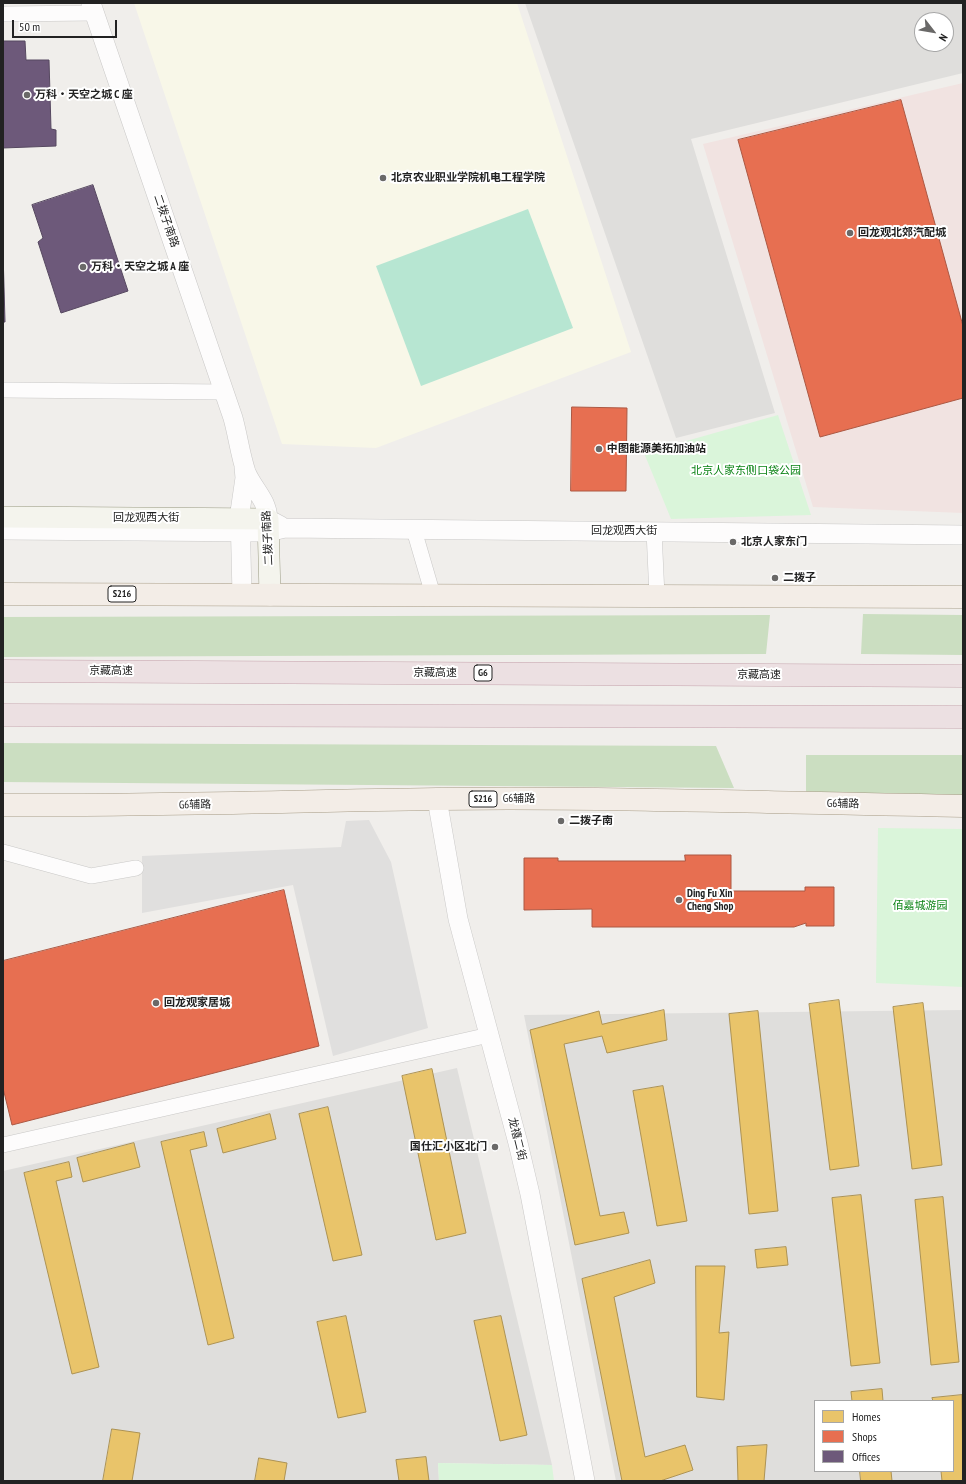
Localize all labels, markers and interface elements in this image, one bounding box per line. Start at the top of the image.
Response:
scale bar [14,12,119,38]
north arrow [914,12,954,52]
text: 50 m [19,19,40,34]
text: N [936,32,951,44]
place label: 万科・天空之城 C 座 [35,88,133,102]
marker: 万科・天空之城 C 座 [22,90,32,100]
place label: 北京农业职业学院机电工程学院 [391,171,545,185]
marker: 北京农业职业学院机电工程学院 [378,173,388,183]
street label: 二拨子南路 [151,193,181,249]
place label: 回龙观北郊汽配城 [858,226,946,240]
marker: 回龙观北郊汽配城 [845,228,855,238]
place label: 万科・天空之城 A 座 [91,260,189,274]
marker: 万科・天空之城 A 座 [78,262,88,272]
place label: 中图能源美拓加油站 [607,442,706,456]
marker: 中图能源美拓加油站 [594,444,604,454]
park label: 北京人家东侧口袋公园 [691,464,801,478]
street label: 二拨子南路 [260,510,276,566]
street label: 回龙观西大街 [113,511,179,525]
street label: 回龙观西大街 [591,524,657,538]
place label: 北京人家东门 [741,535,807,549]
marker: 北京人家东门 [728,537,738,547]
place label: 二拨子 [783,571,816,585]
marker: 二拨子 [770,573,780,583]
road number: S216 [108,586,136,602]
street label: 京藏高速 [89,664,133,678]
road number: G6 [474,665,492,681]
street label: 京藏高速 [413,666,457,680]
street label: 京藏高速 [737,668,781,682]
road number: S216 [469,791,497,807]
street label: G6辅路 [503,792,535,806]
street label: G6辅路 [827,797,859,811]
street label: G6辅路 [179,798,211,812]
place label: 二拨子南 [569,814,613,828]
marker: 二拨子南 [556,816,566,826]
place label: Ding Fu Xin Cheng Shop [687,887,733,913]
marker: Ding Fu Xin Cheng Shop [674,895,684,905]
park label: 佰嘉城游园 [893,899,947,913]
place label: 回龙观家居城 [164,996,230,1010]
marker: 回龙观家居城 [151,998,161,1008]
street label: 龙禧二街 [505,1116,529,1162]
place label: 国仕汇小区北门 [410,1140,487,1154]
marker: 国仕汇小区北门 [490,1142,500,1152]
legend [814,1400,954,1472]
text: Homes [852,1409,880,1424]
text: Shops [852,1429,877,1444]
text: Offices [852,1449,880,1464]

